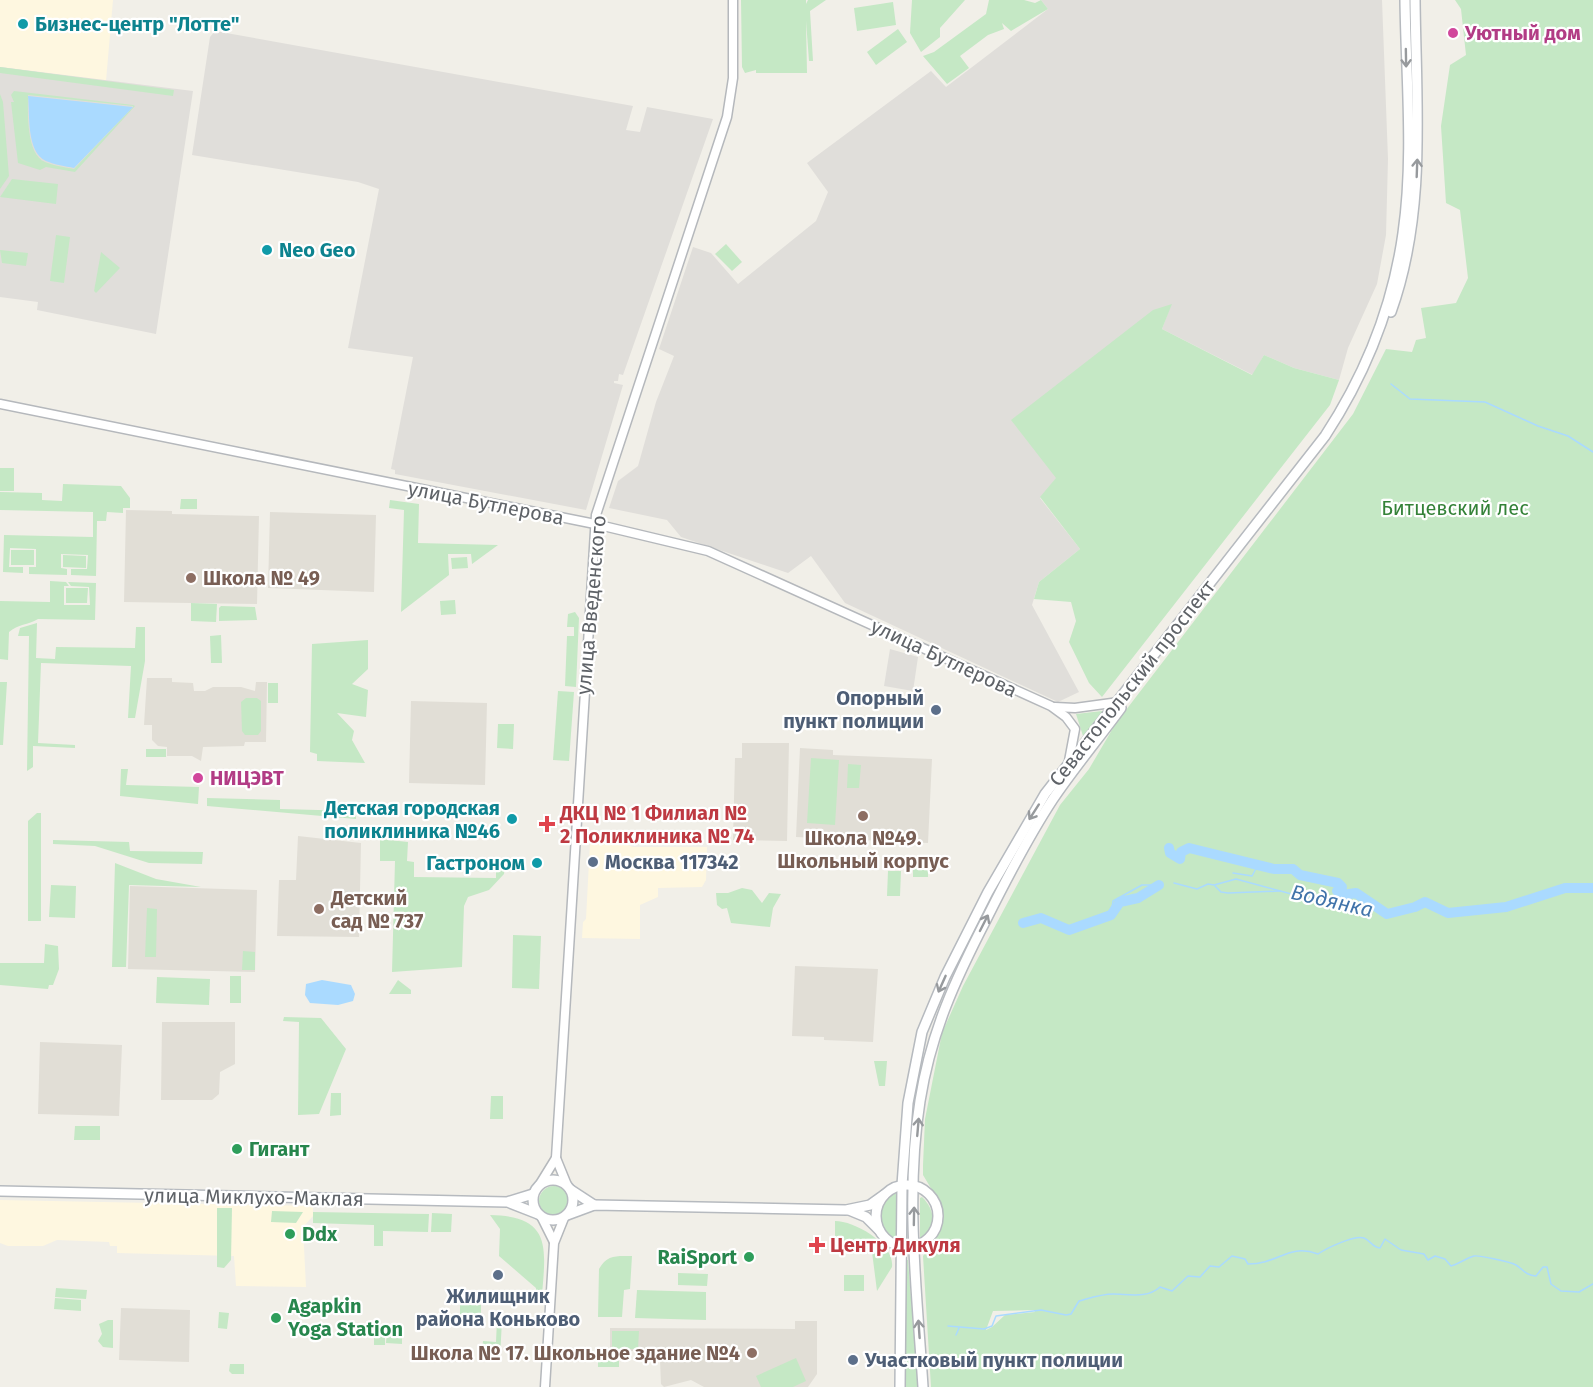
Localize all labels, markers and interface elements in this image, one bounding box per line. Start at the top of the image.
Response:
place label: Бизнес-центр "Лотте" [35,12,240,36]
marker: Бизнес-центр "Лотте" [16,17,30,31]
place label: Уютный дом [1464,21,1581,45]
marker: Уютный дом [1446,26,1460,40]
one-way arrow [1400,48,1412,68]
one-way arrow [1411,158,1422,178]
place label: Neo Geo [279,238,356,262]
marker: Neo Geo [260,243,274,257]
street label: улица Бутлерова [406,476,566,530]
park label: Битцевский лес [1381,496,1529,520]
street label: улица Введенского [571,514,611,696]
place label: Школа № 49 [203,566,320,590]
marker: Школа № 49 [184,571,198,585]
street label: Севастопольский проспект [1044,574,1220,791]
street label: улица Бутлерова [867,614,1021,702]
place label: Опорный пункт полиции [783,686,924,733]
marker: Опорный пункт полиции [929,703,943,717]
place label: НИЦЭВТ [210,766,284,790]
marker: НИЦЭВТ [191,771,205,785]
place label: Детская городская поликлиника №46 [323,796,500,843]
place label: ДКЦ № 1 Филиал № 2 Поликлиника № 74 [559,801,754,848]
one-way arrow [1027,803,1039,820]
marker: Школа №49. Школьный корпус [856,809,870,823]
marker: Детская городская поликлиника №46 [505,812,519,826]
marker: ДКЦ № 1 Филиал № 2 Поликлиника № 74 [538,815,556,833]
place label: Школа №49. Школьный корпус [777,826,949,873]
place label: Москва 117342 [605,850,739,874]
place label: Гастроном [426,851,525,875]
marker: Москва 117342 [586,855,600,869]
marker: Гастроном [530,856,544,870]
water label: Водянка [1288,879,1376,923]
place label: Детский сад № 737 [330,886,423,933]
marker: Детский сад № 737 [312,902,326,916]
one-way arrow [979,915,990,933]
one-way arrow [936,974,947,993]
one-way arrow [912,1117,923,1137]
place label: Гигант [249,1137,310,1161]
marker: Гигант [230,1142,244,1156]
street label: улица Миклухо-Маклая [144,1183,364,1211]
one-way arrow [908,1206,920,1226]
place label: Ddx [302,1222,338,1246]
marker: Ddx [283,1227,297,1241]
place label: Центр Дикуля [830,1233,961,1257]
marker: Центр Дикуля [808,1236,826,1254]
place label: RaiSport [657,1245,737,1269]
marker: RaiSport [742,1250,756,1264]
marker: Жилищник района Коньково [491,1268,505,1282]
place label: Жилищник района Коньково [416,1284,581,1331]
place label: Agapkin Yoga Station [287,1294,403,1341]
marker: Agapkin Yoga Station [269,1311,283,1325]
one-way arrow [914,1319,925,1339]
place label: Школа № 17. Школьное здание №4 [410,1341,740,1365]
marker: Школа № 17. Школьное здание №4 [745,1346,759,1360]
place label: Участковый пункт полиции [864,1348,1123,1372]
marker: Участковый пункт полиции [846,1353,860,1367]

